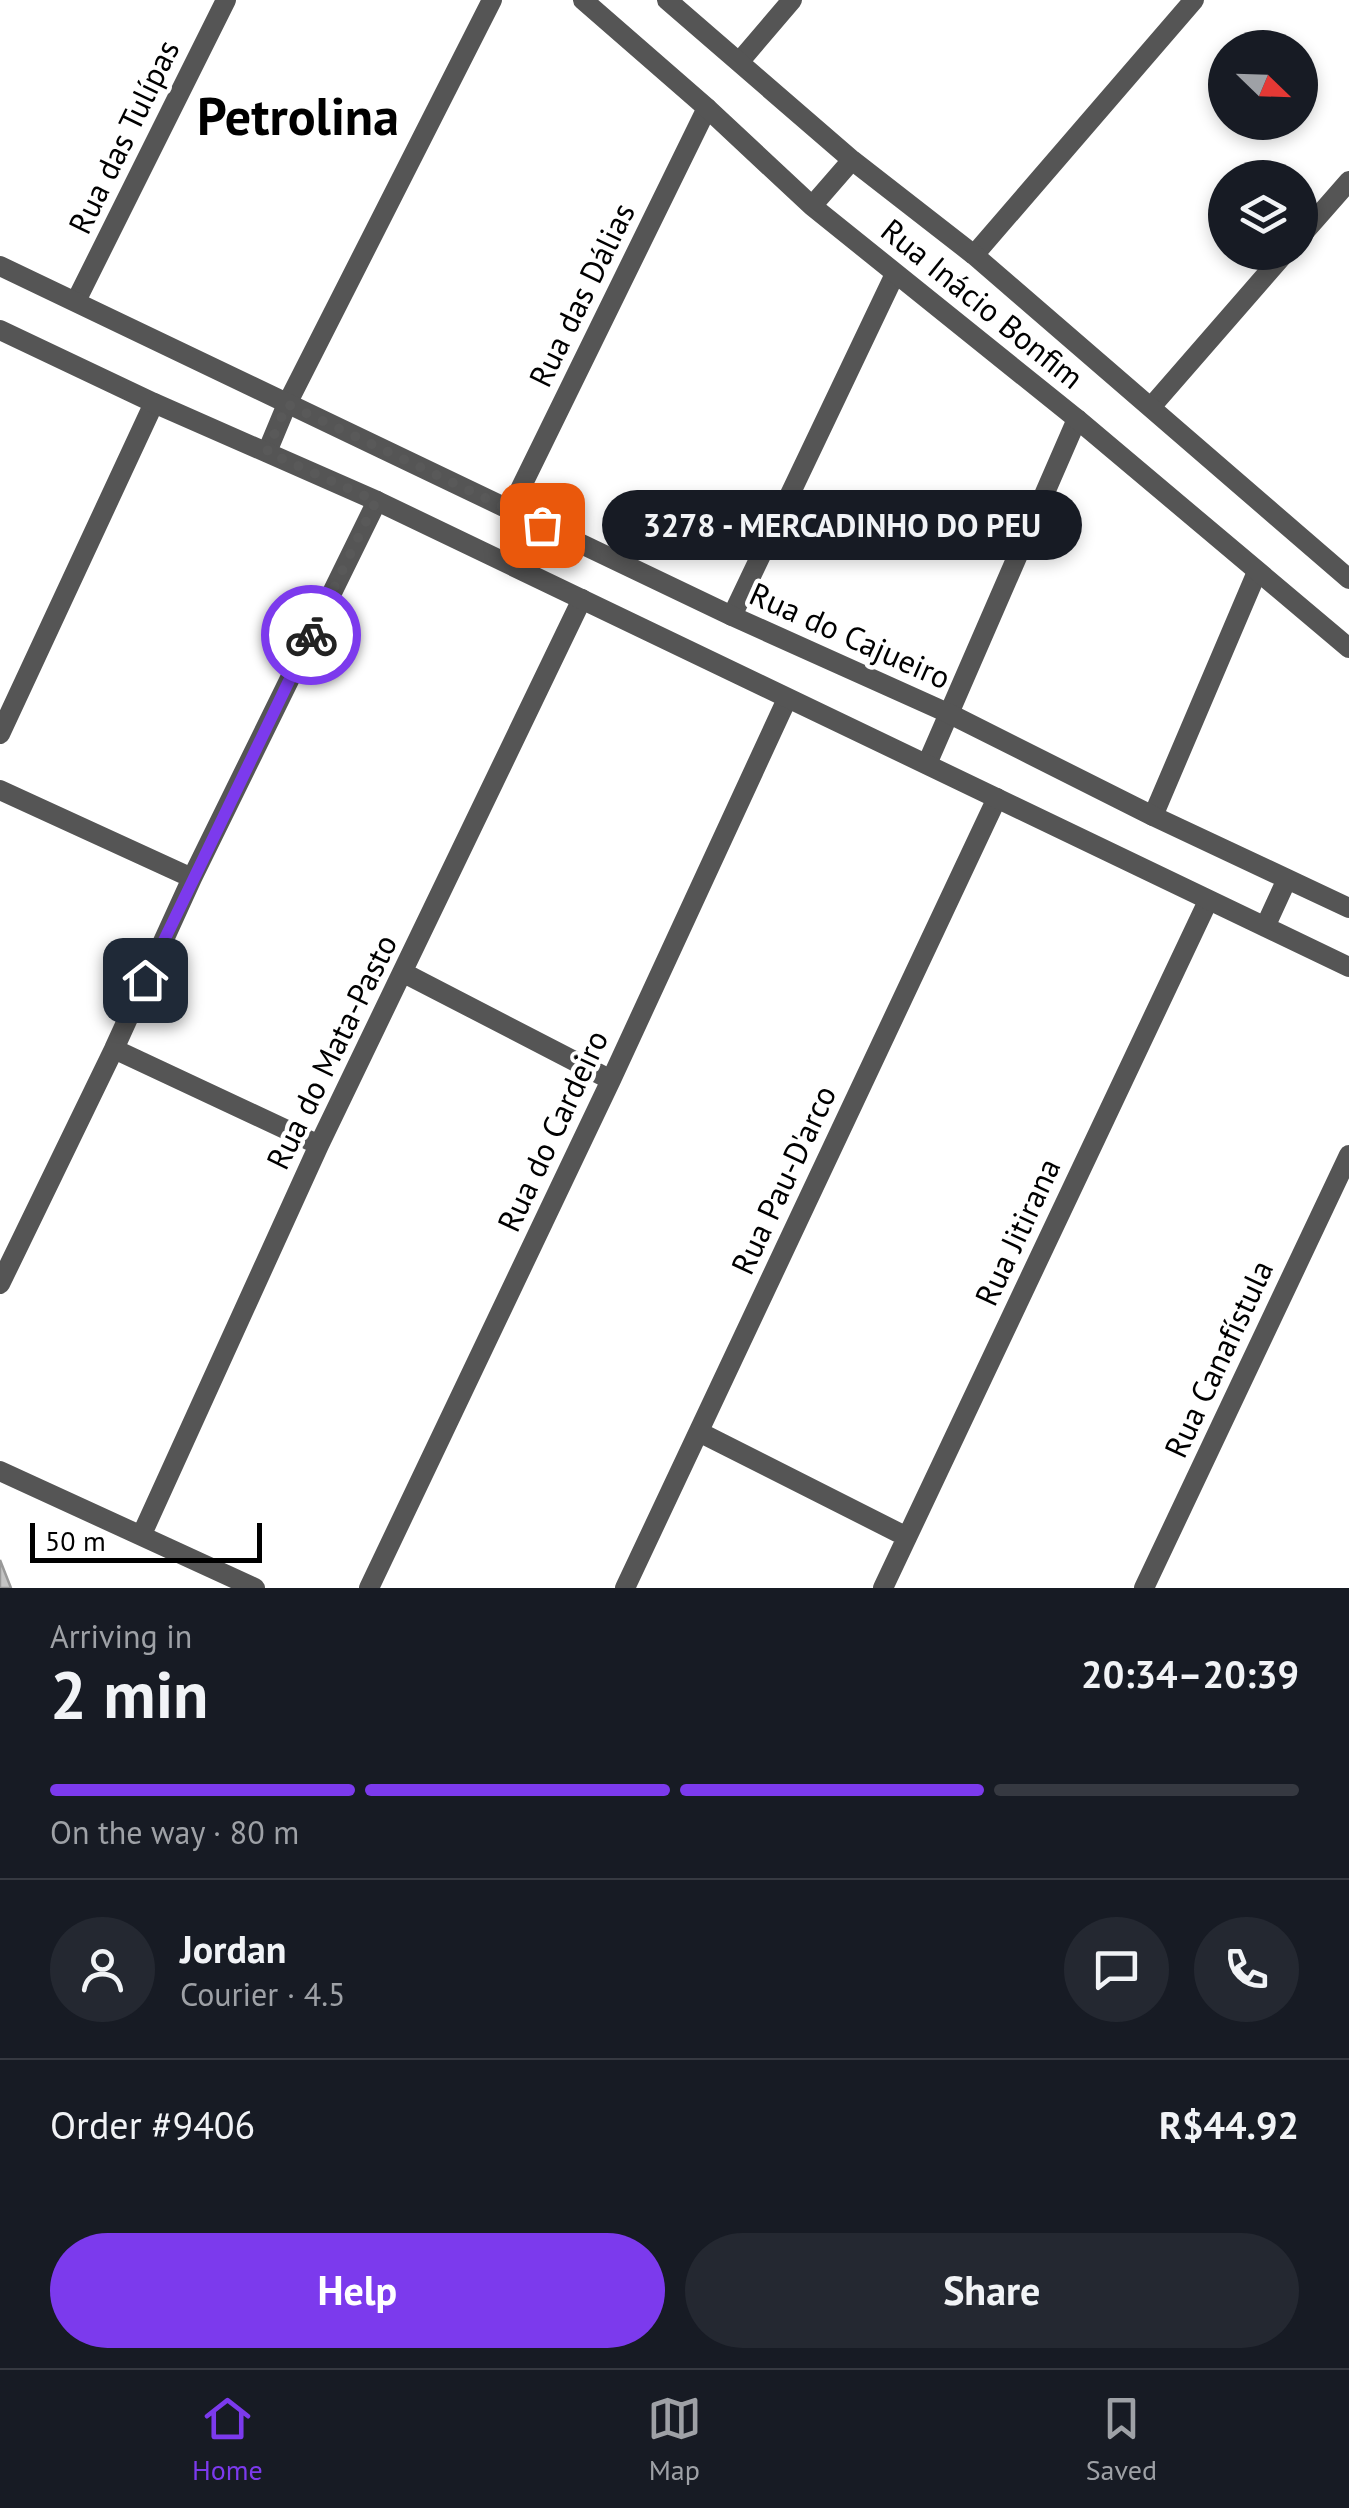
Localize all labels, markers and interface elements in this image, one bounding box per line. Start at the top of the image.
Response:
north arrow [1208,30,1318,140]
map controls [1208,30,1318,270]
street label: Rua das Tulípas [58,33,188,240]
district label: Petrolina [197,82,399,149]
button: layers [1208,160,1318,270]
street label: Rua das Dálias [518,196,644,393]
street label: Rua Inácio Bonfim [873,209,1092,398]
pin [500,483,585,568]
callout: 3278 - MERCADINHO DO PEU [602,490,1082,560]
icon: bag [515,498,570,553]
text: 3278 - MERCADINHO DO PEU [643,504,1041,546]
street label: Rua do Cajueiro [743,572,957,698]
courier [261,585,361,685]
icon: bike [284,608,339,663]
street label: Rua do Mata-Pasto [256,927,406,1176]
pin [103,938,188,1023]
icon: home [118,953,173,1008]
street label: Rua do Cardeiro [487,1023,617,1238]
street label: Rua Pau-D'arco [721,1078,845,1281]
street label: Rua Jitirana [965,1151,1069,1312]
street label: Rua Canafístula [1154,1253,1282,1464]
scale bar [30,1518,262,1562]
text: 50 m [45,1522,106,1559]
text: Arriving in [50,1615,192,1657]
text: 20:34–20:39 [1081,1649,1299,1698]
text: 2 min [50,1652,209,1736]
text: On the way · 80 m [50,1811,299,1853]
button: person [50,1917,155,2022]
button: chat [1064,1917,1169,2022]
button: phone [1194,1917,1299,2022]
text: Jordan [180,1924,286,1973]
text: Courier · 4.5 [180,1973,346,2015]
text: Order #9406 [50,2100,255,2149]
text: R$44.92 [1159,2100,1299,2149]
button: Help [50,2233,665,2348]
button: Share [685,2233,1299,2348]
tab: Home [192,2391,263,2488]
tab: Map [647,2391,702,2488]
tab: Saved [1086,2391,1157,2488]

